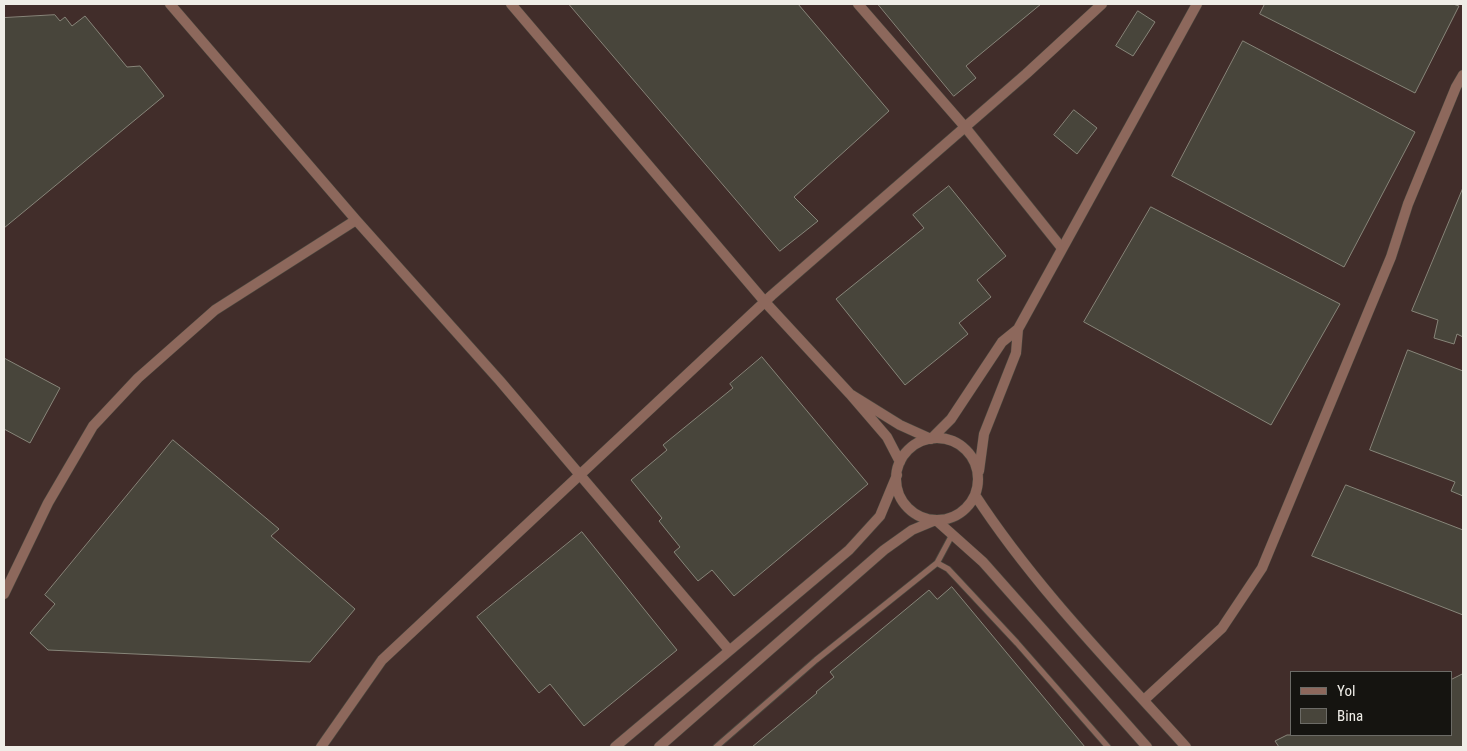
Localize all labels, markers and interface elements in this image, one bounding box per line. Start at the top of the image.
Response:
legend [1290,671,1452,736]
text: Yol [1337,682,1355,700]
text: Bina [1337,707,1363,725]

